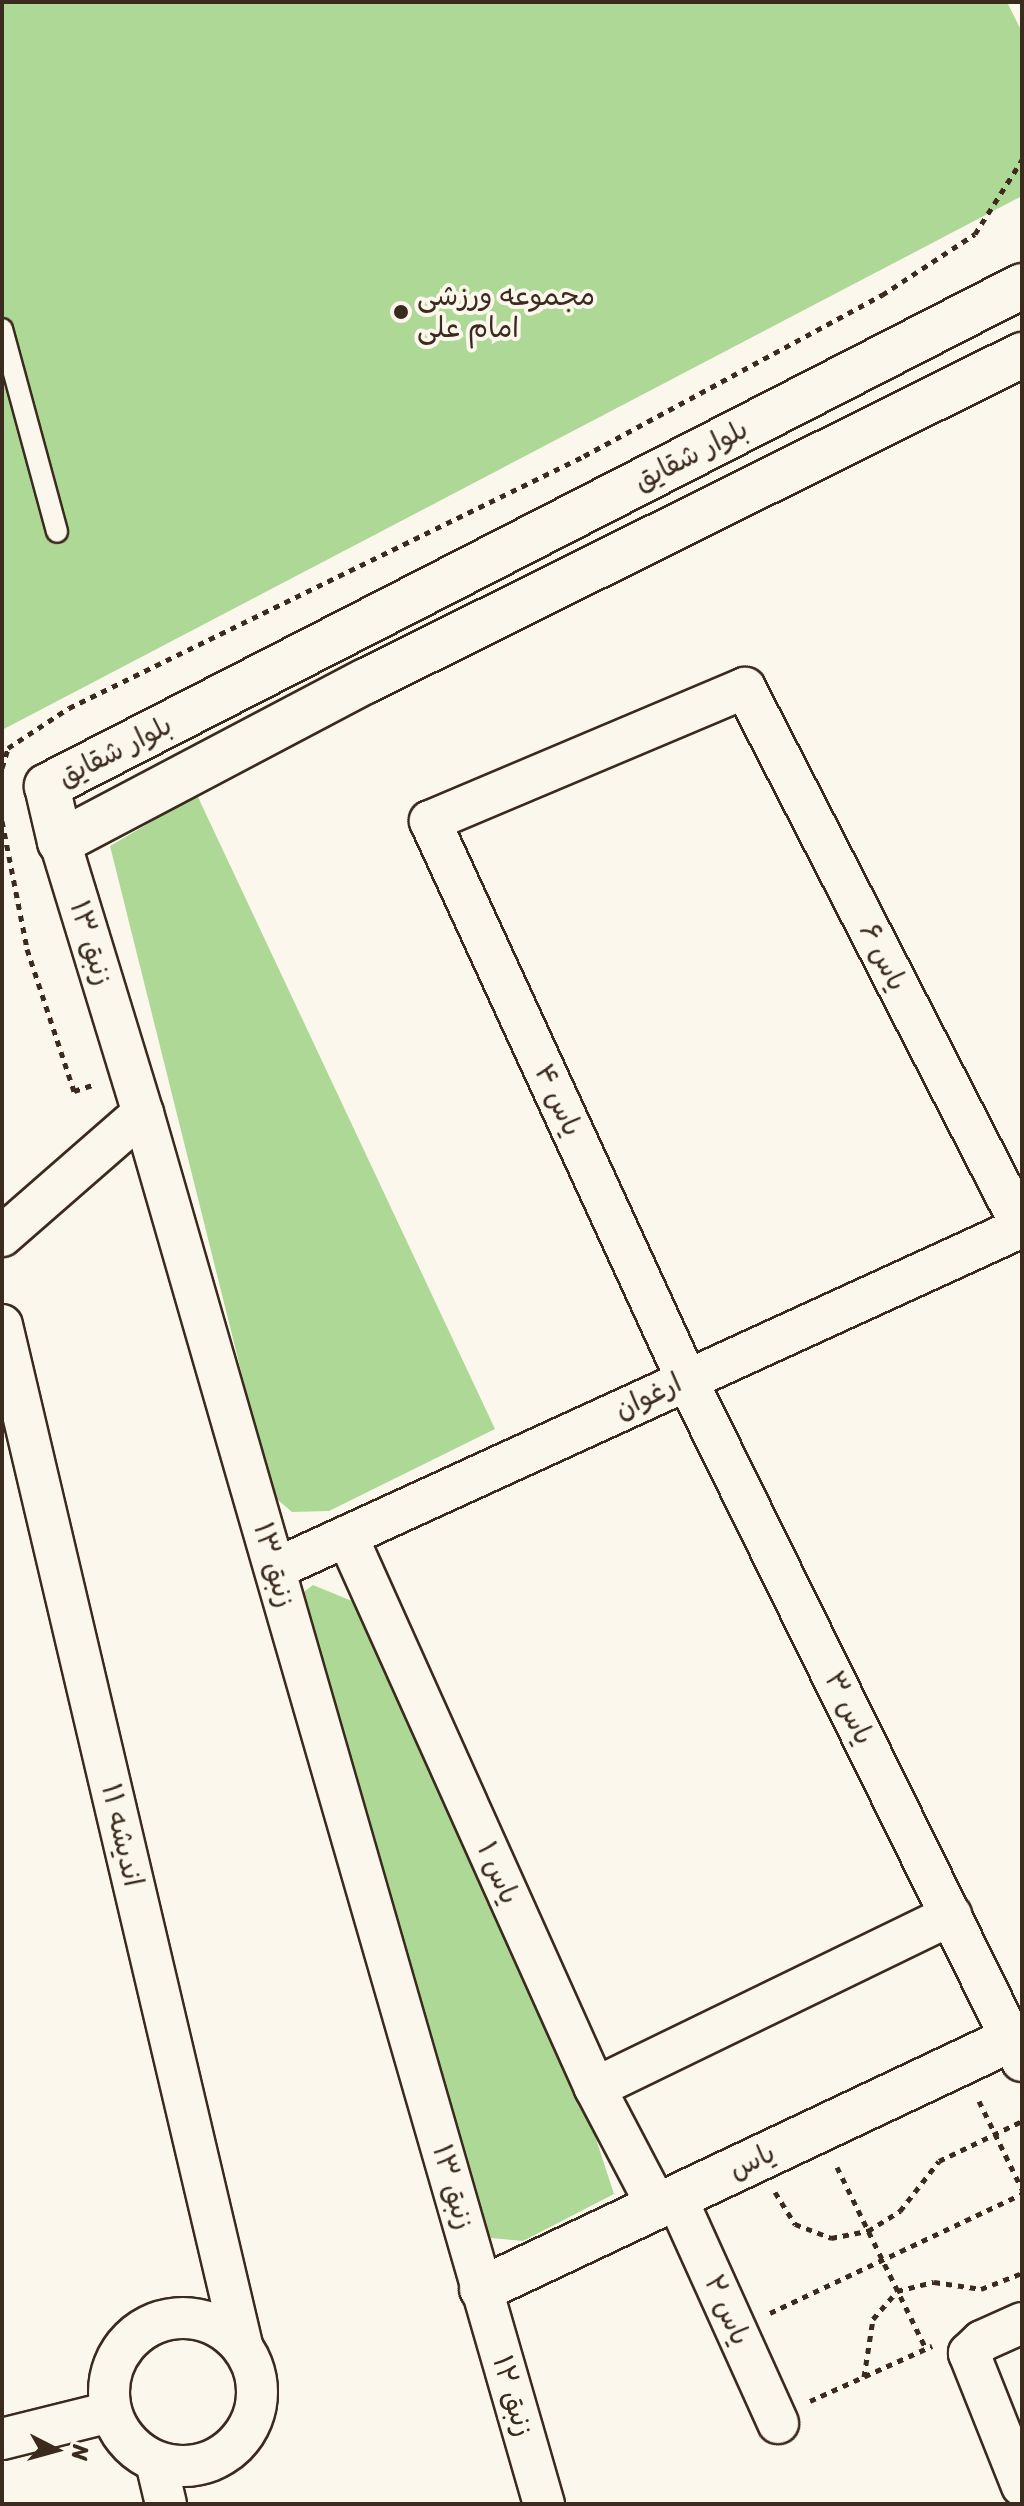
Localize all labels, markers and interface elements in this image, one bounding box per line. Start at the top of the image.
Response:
place label: مجموعه ورزشی امام علی [417,279,595,345]
marker: مجموعه ورزشی امام علی [392,303,410,321]
street label: بلوار شقایق [628,412,754,498]
street label: بلوار شقایق [52,708,178,794]
street label: زنبق ۱۳ [62,896,120,990]
street label: یاس ۶ [852,918,914,996]
street label: یاس ۴ [527,1059,589,1141]
street label: ارغوان [609,1366,687,1426]
street label: زنبق ۱۳ [246,1519,302,1611]
street label: یاس ۳ [817,1666,881,1750]
street label: اندیشه ۱۱ [94,1780,150,1890]
street label: یاس ۱ [469,1837,527,1909]
street label: یاس [723,2136,781,2186]
street label: زنبق ۱۳ [425,2141,481,2233]
street label: یاس ۲ [697,2270,757,2350]
street label: زنبق ۱۲ [485,2351,541,2441]
north arrow [16,2410,96,2490]
text: N [60,2443,101,2462]

